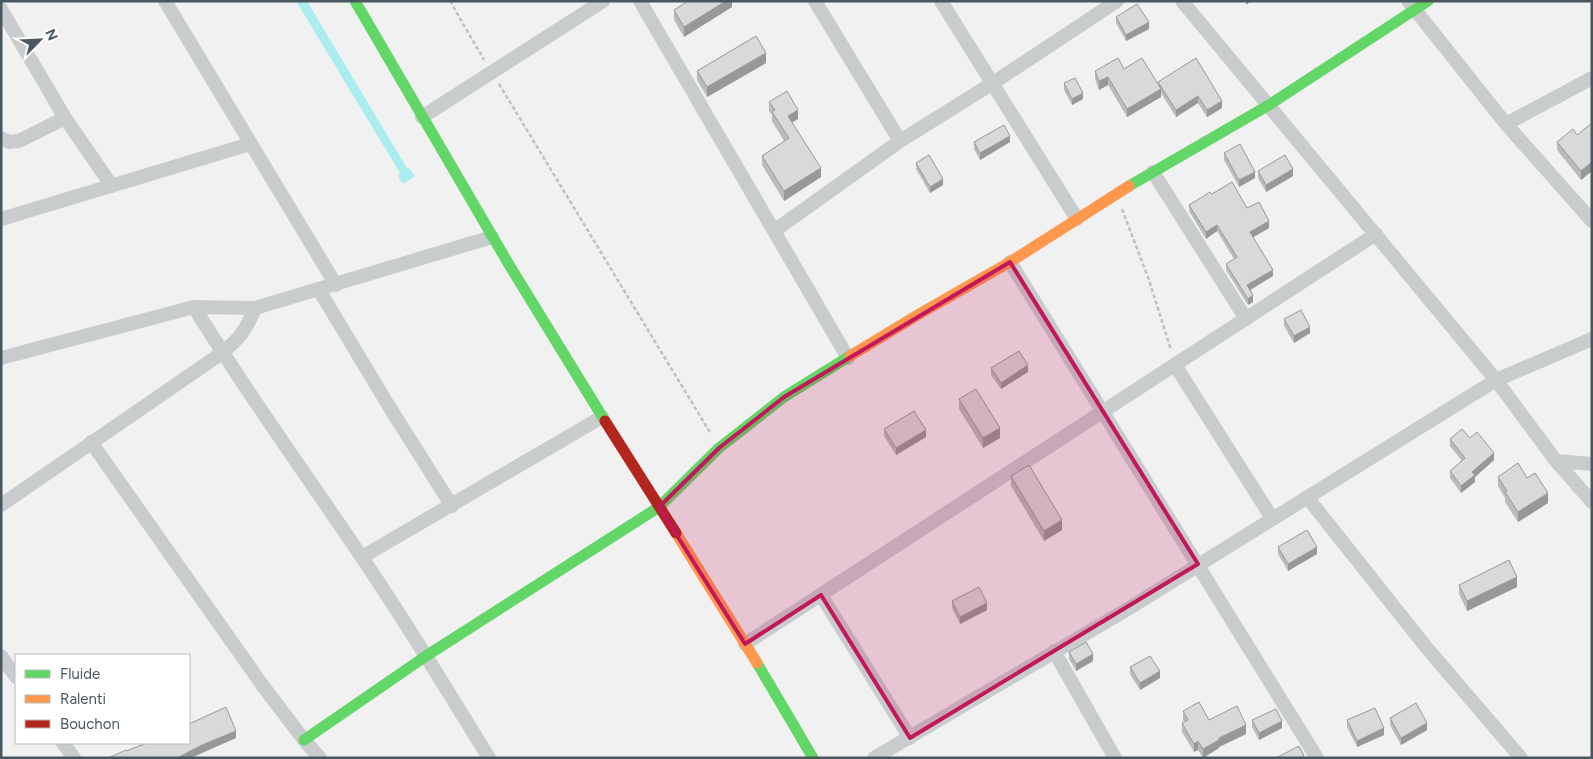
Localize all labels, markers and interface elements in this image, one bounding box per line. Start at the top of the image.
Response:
north arrow [15,15,65,65]
text: N [41,27,61,43]
legend [15,654,190,744]
text: Fluide [60,665,100,683]
text: Ralenti [60,690,106,708]
text: Bouchon [60,715,120,733]

